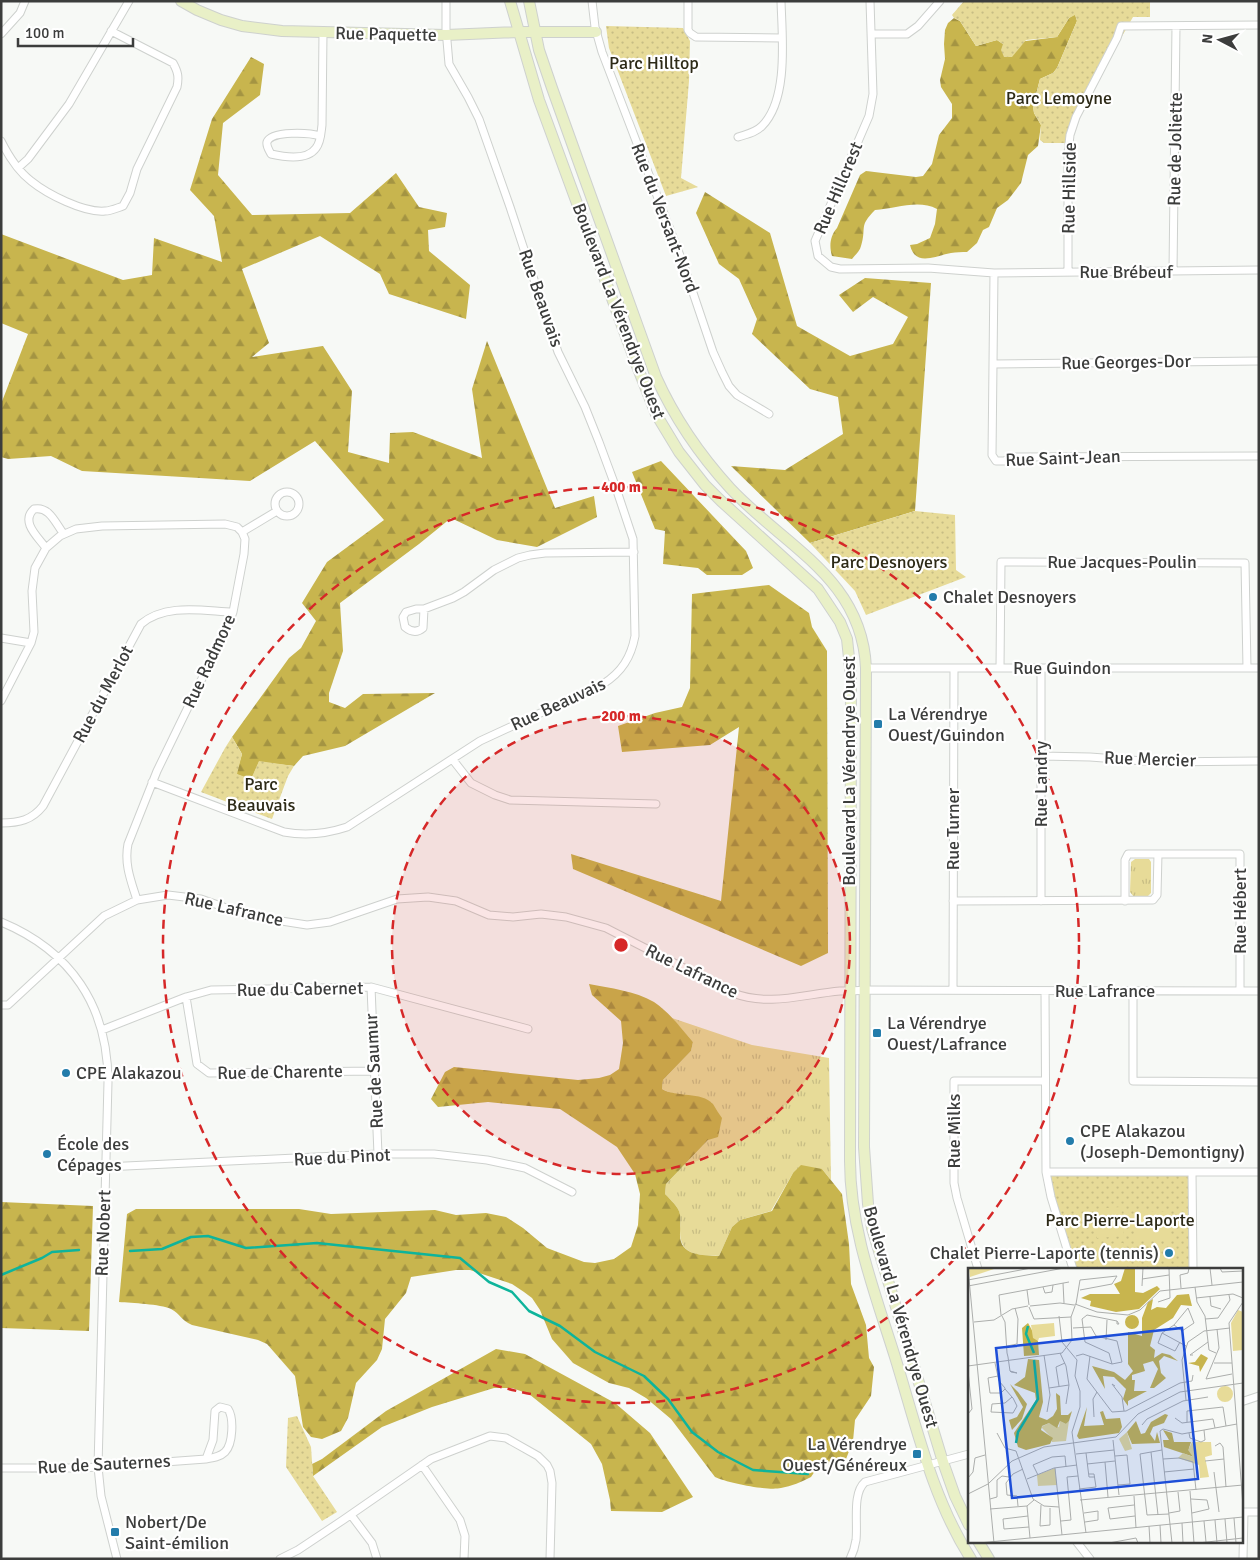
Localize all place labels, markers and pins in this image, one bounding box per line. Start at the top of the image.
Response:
place label: Chalet Desnoyers [943,586,1076,608]
marker: Chalet Desnoyers [927,591,939,603]
place label: La Vérendrye Ouest/Guindon [888,703,1005,746]
marker: La Vérendrye Ouest/Guindon [872,718,884,730]
centre of rings [612,936,630,954]
place label: La Vérendrye Ouest/Lafrance [887,1012,1007,1055]
marker: La Vérendrye Ouest/Lafrance [871,1027,883,1039]
place label: CPE Alakazou [76,1062,182,1084]
marker: CPE Alakazou [60,1067,72,1079]
place label: CPE Alakazou (Joseph-Demontigny) [1080,1120,1245,1163]
place label: École des Cépages [57,1133,129,1176]
marker: CPE Alakazou (Joseph-Demontigny) [1064,1135,1076,1147]
marker: École des Cépages [41,1148,53,1160]
place label: Chalet Pierre-Laporte (tennis) [930,1242,1159,1264]
marker: Chalet Pierre-Laporte (tennis) [1163,1247,1175,1259]
place label: La Vérendrye Ouest/Généreux [782,1433,908,1476]
marker: La Vérendrye Ouest/Généreux [911,1448,923,1460]
place label: Nobert/De Saint-émilion [125,1511,229,1554]
marker: Nobert/De Saint-émilion [109,1526,121,1538]

